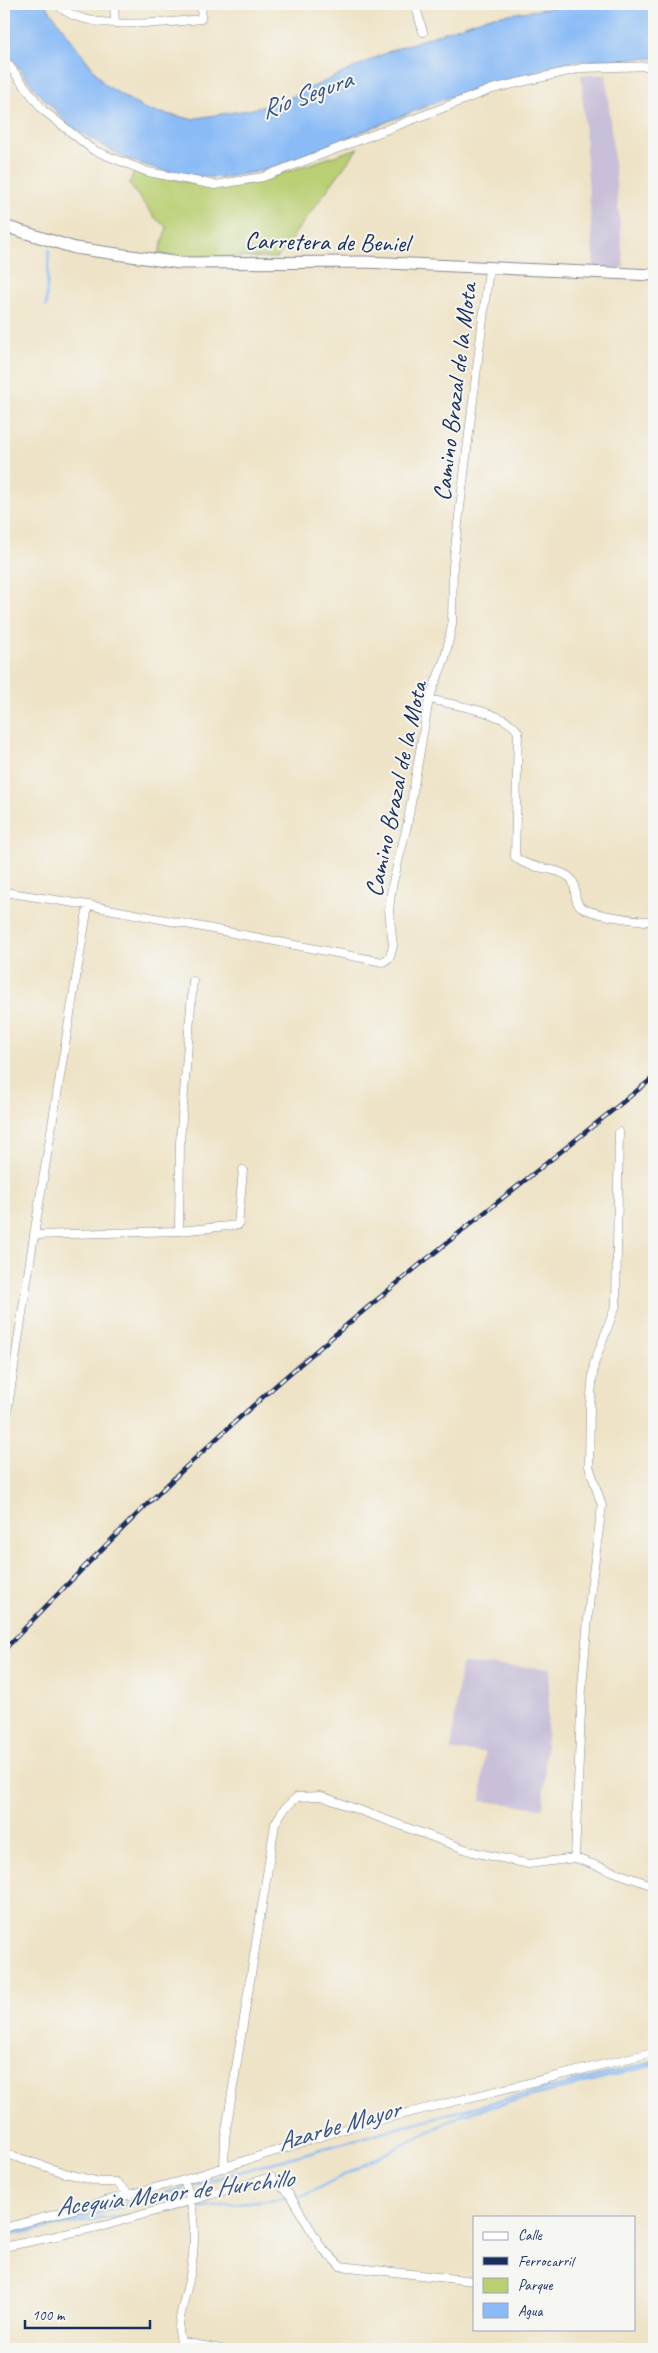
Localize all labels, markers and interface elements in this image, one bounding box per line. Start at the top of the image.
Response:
water label: Río Segura [256,62,359,126]
street label: Carretera de Beniel [244,225,414,260]
street label: Camino Brazal de la Mota [426,279,485,503]
street label: Camino Brazal de la Mota [358,676,435,900]
water label: Azarbe Mayor [273,2091,406,2159]
water label: Acequia Menor de Hurchillo [54,2161,298,2223]
legend [473,2216,636,2330]
text: Calle [518,2226,543,2245]
text: Ferrocarril [518,2252,576,2271]
text: Parque [518,2276,554,2295]
scale bar [25,2298,150,2330]
text: Agua [518,2302,543,2321]
text: 100 m [32,2306,66,2325]

